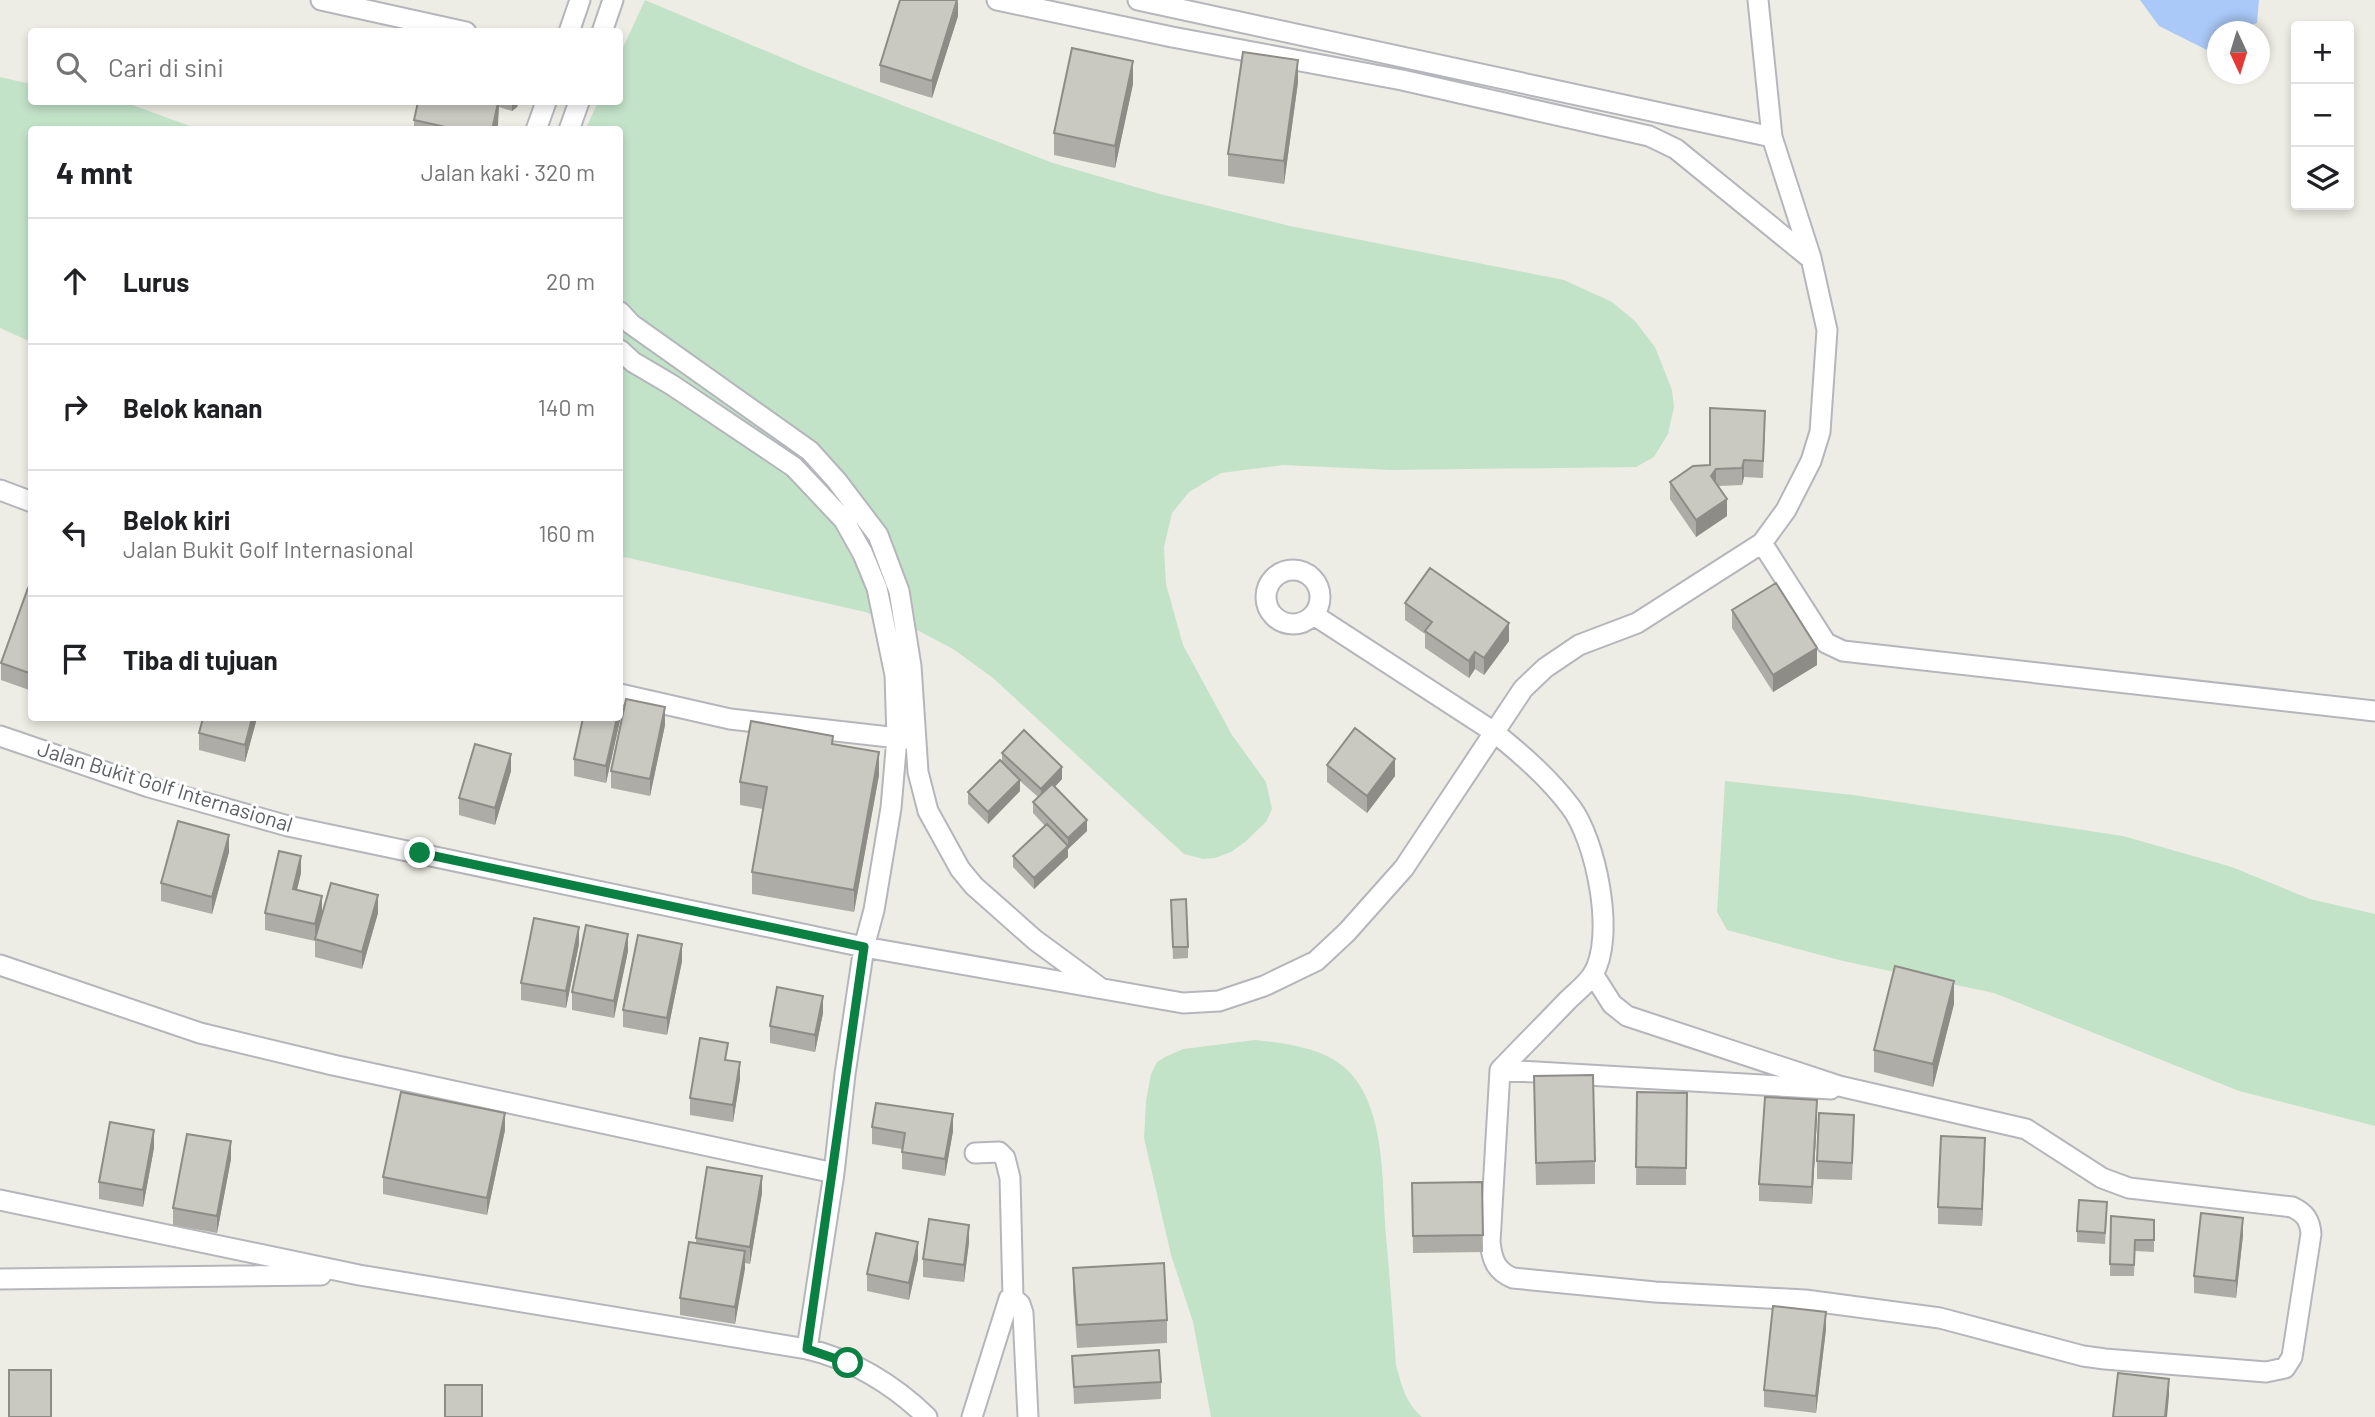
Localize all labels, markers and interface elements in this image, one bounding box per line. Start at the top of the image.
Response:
north arrow [2207,21,2270,84]
map controls [2291,21,2354,210]
button: + [2291,21,2354,84]
search box [28,28,623,105]
icon: search [52,48,90,86]
text: Cari di sini [108,51,224,82]
button: − [2291,84,2354,147]
button: layers [2291,147,2354,210]
text: 4 mnt [56,154,133,190]
text: Jalan kaki · 320 m [421,158,595,186]
icon: ahead [56,262,94,300]
text: Lurus [123,266,189,297]
text: 20 m [546,267,595,295]
icon: right [56,388,94,426]
text: Belok kanan [123,392,262,423]
text: 140 m [538,393,595,421]
text: Belok kiri [123,504,230,535]
icon: left [56,514,94,552]
text: 160 m [538,519,595,547]
text: Jalan Bukit Golf Internasional [123,535,414,563]
icon: arrive [56,640,94,678]
text: Tiba di tujuan [123,644,278,675]
street label: Jalan Bukit Golf Internasional [35,735,296,836]
route end [404,837,435,868]
route start [832,1347,863,1378]

